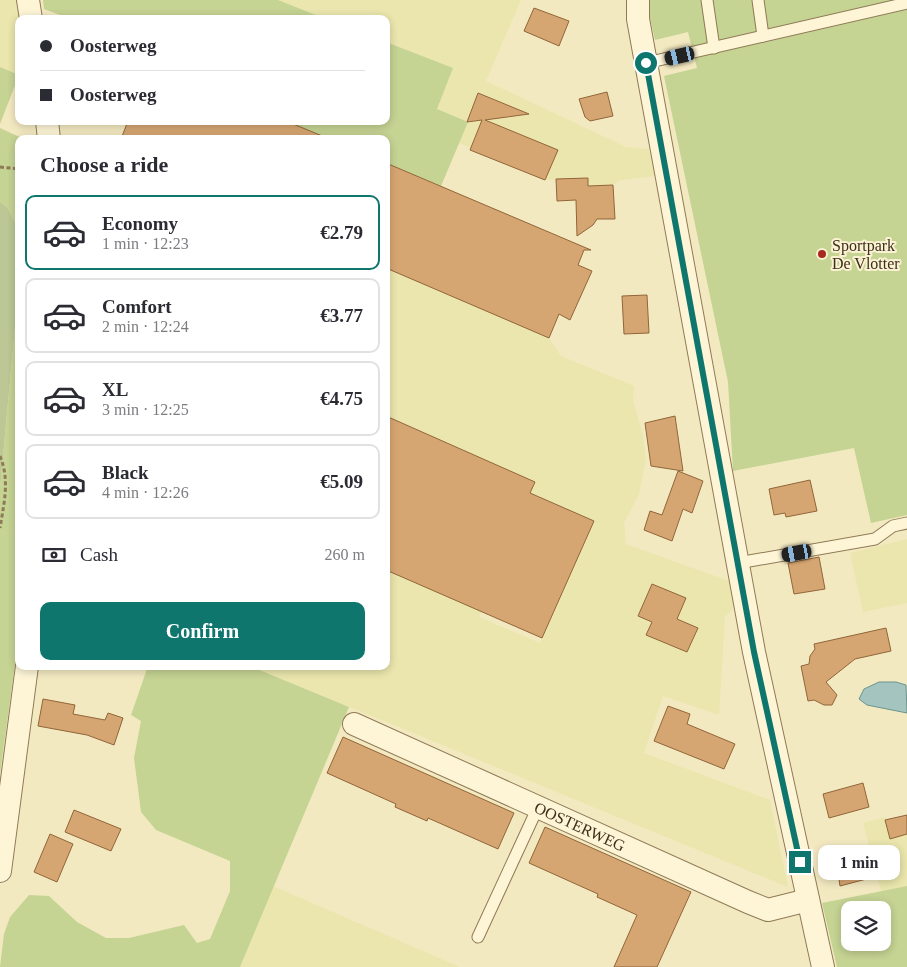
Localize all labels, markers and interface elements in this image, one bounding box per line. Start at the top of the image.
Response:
text: Oosterweg [70,35,157,56]
car [663,45,696,67]
route start [635,52,657,74]
text: Oosterweg [70,84,157,105]
text: Choose a ride [40,152,168,177]
icon: car [42,210,87,255]
text: Economy [102,213,178,234]
text: €2.79 [320,222,363,243]
text: 1 min · 12:23 [102,235,189,252]
place label: Sportpark De Vlotter [832,237,900,272]
marker: Sportpark De Vlotter [816,248,828,260]
icon: car [42,293,87,338]
text: Comfort [102,296,172,317]
text: €3.77 [320,305,363,326]
text: 2 min · 12:24 [102,318,189,335]
icon: car [42,376,87,421]
text: XL [102,379,128,400]
text: €4.75 [320,388,363,409]
text: 3 min · 12:25 [102,401,189,418]
icon: car [42,459,87,504]
text: Black [102,462,148,483]
text: €5.09 [320,471,363,492]
text: 4 min · 12:26 [102,484,189,501]
icon: cash [40,541,68,569]
car [780,543,813,563]
text: Cash [80,544,118,565]
text: 260 m [325,546,365,563]
button: Confirm [40,602,365,660]
street label: OOSTERWEG [532,799,628,855]
callout: 1 min [818,844,900,880]
route end [789,851,811,873]
text: 1 min [840,854,878,871]
map controls [841,901,891,951]
button: layers [841,901,891,951]

